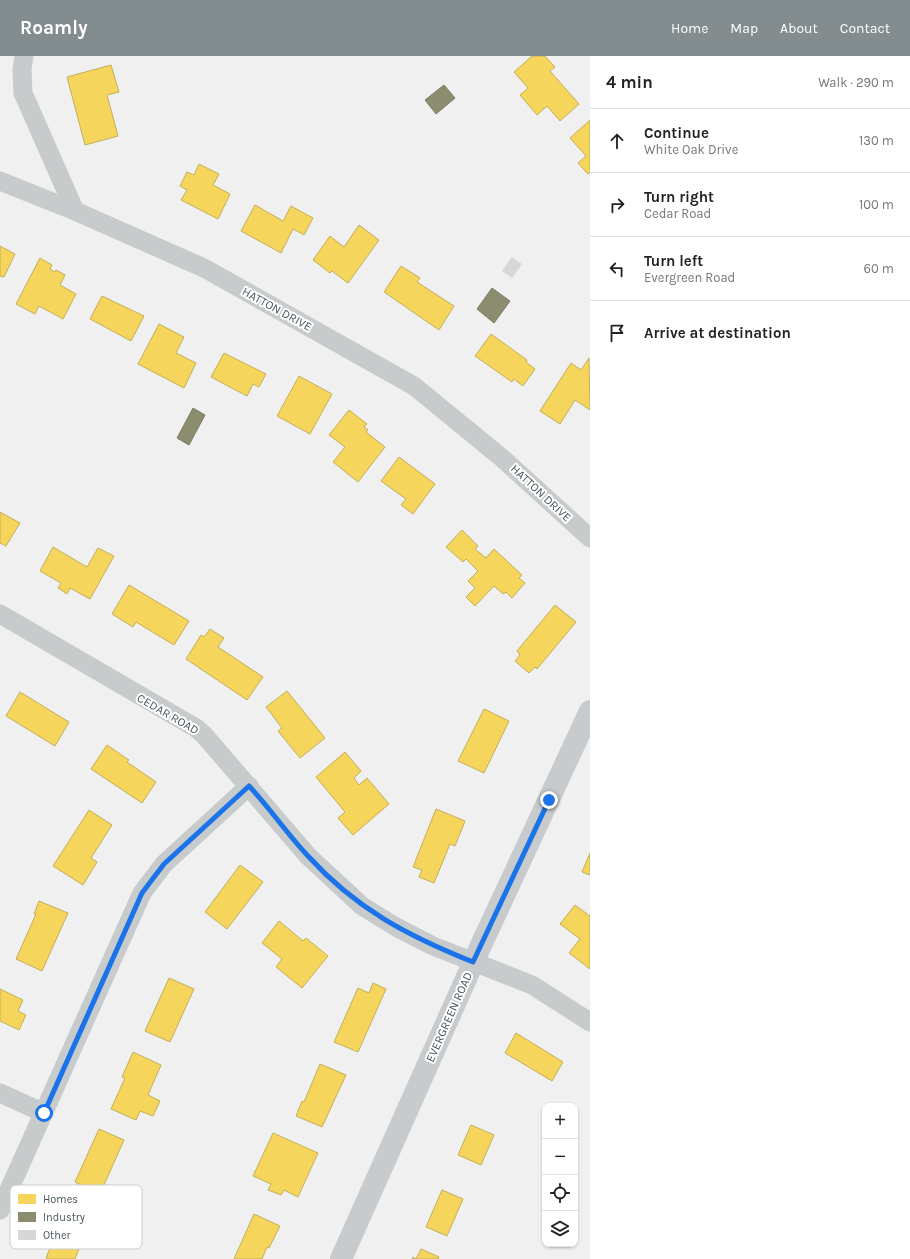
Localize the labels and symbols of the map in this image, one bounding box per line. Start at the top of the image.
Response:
street label: HATTON DRIVE [240,284,314,334]
street label: HATTON DRIVE [508,461,574,525]
street label: CEDAR ROAD [135,691,201,737]
route end [540,791,558,809]
street label: EVERGREEN ROAD [423,970,475,1064]
route start [35,1104,53,1122]
legend [10,1185,142,1249]
text: Homes [43,1193,78,1206]
text: Industry [43,1211,85,1224]
text: Other [43,1229,71,1242]

